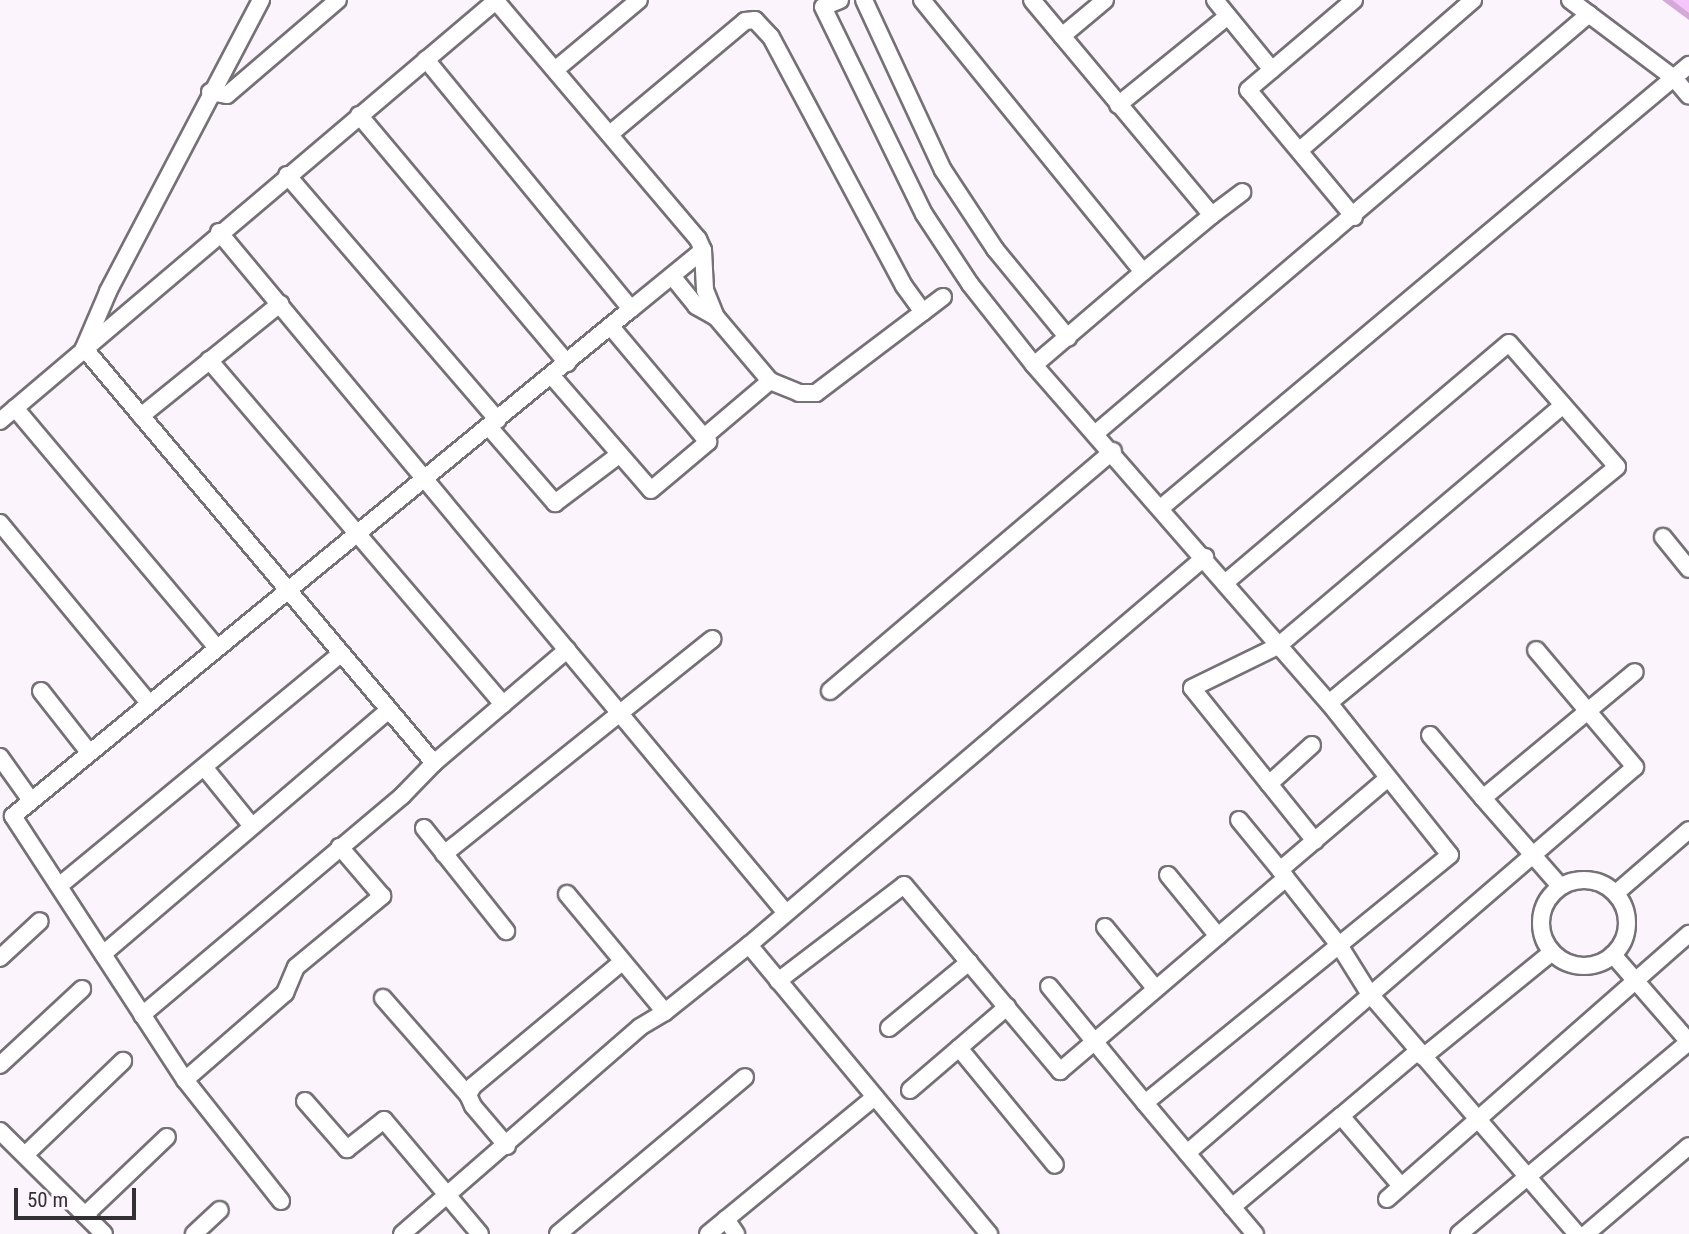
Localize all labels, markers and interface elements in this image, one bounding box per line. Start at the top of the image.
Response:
scale bar [18,1174,140,1218]
text: 50 m [27,1188,68,1212]

